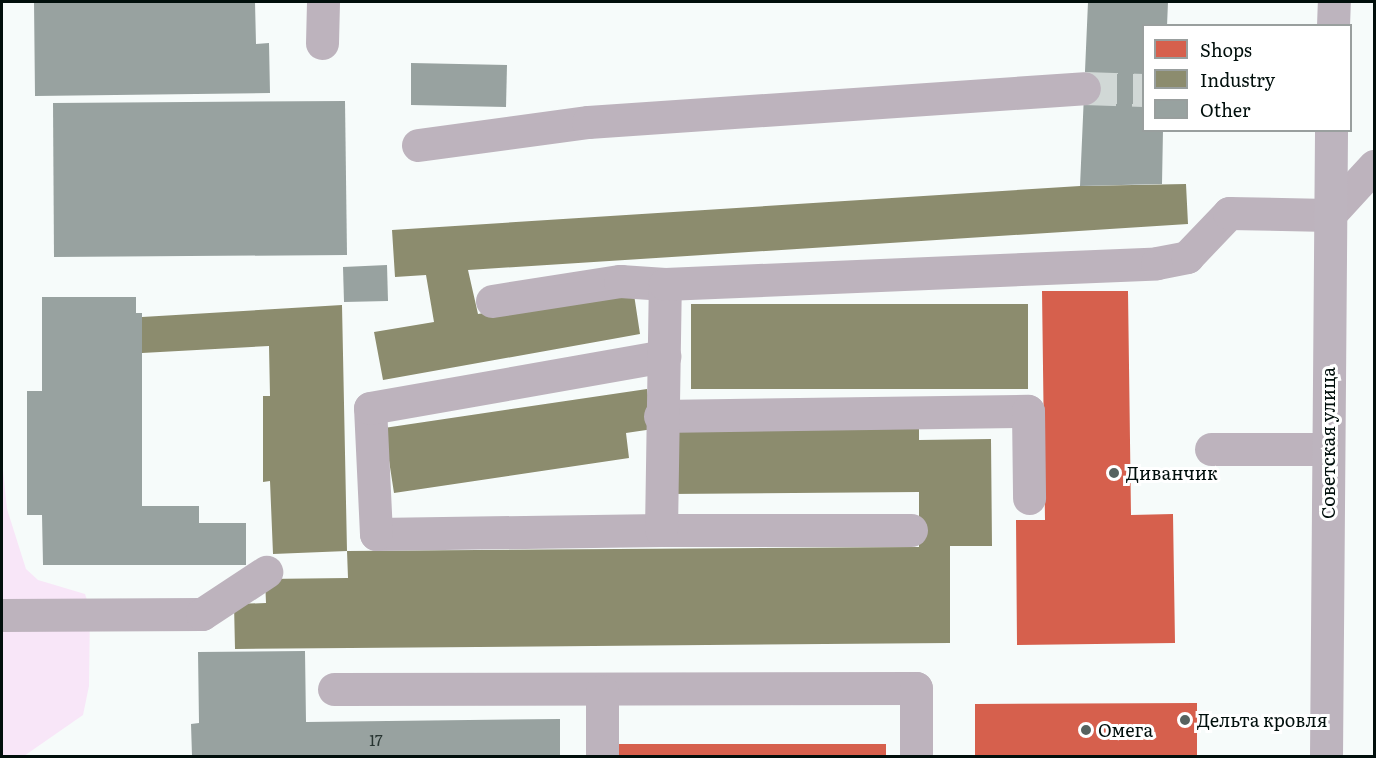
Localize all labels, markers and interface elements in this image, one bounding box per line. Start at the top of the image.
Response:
legend [1142,24,1352,132]
text: Shops [1200,36,1252,63]
text: Industry [1200,66,1275,93]
text: Other [1200,96,1250,123]
street label: Советская улица [1317,367,1339,519]
place label: Диванчик [1126,462,1218,484]
marker: Диванчик [1107,466,1121,480]
place label: Дельта кровля [1197,709,1327,731]
marker: Дельта кровля [1178,713,1192,727]
place label: Омега [1098,719,1153,741]
marker: Омега [1079,723,1093,737]
house number: 17 [369,731,383,749]

